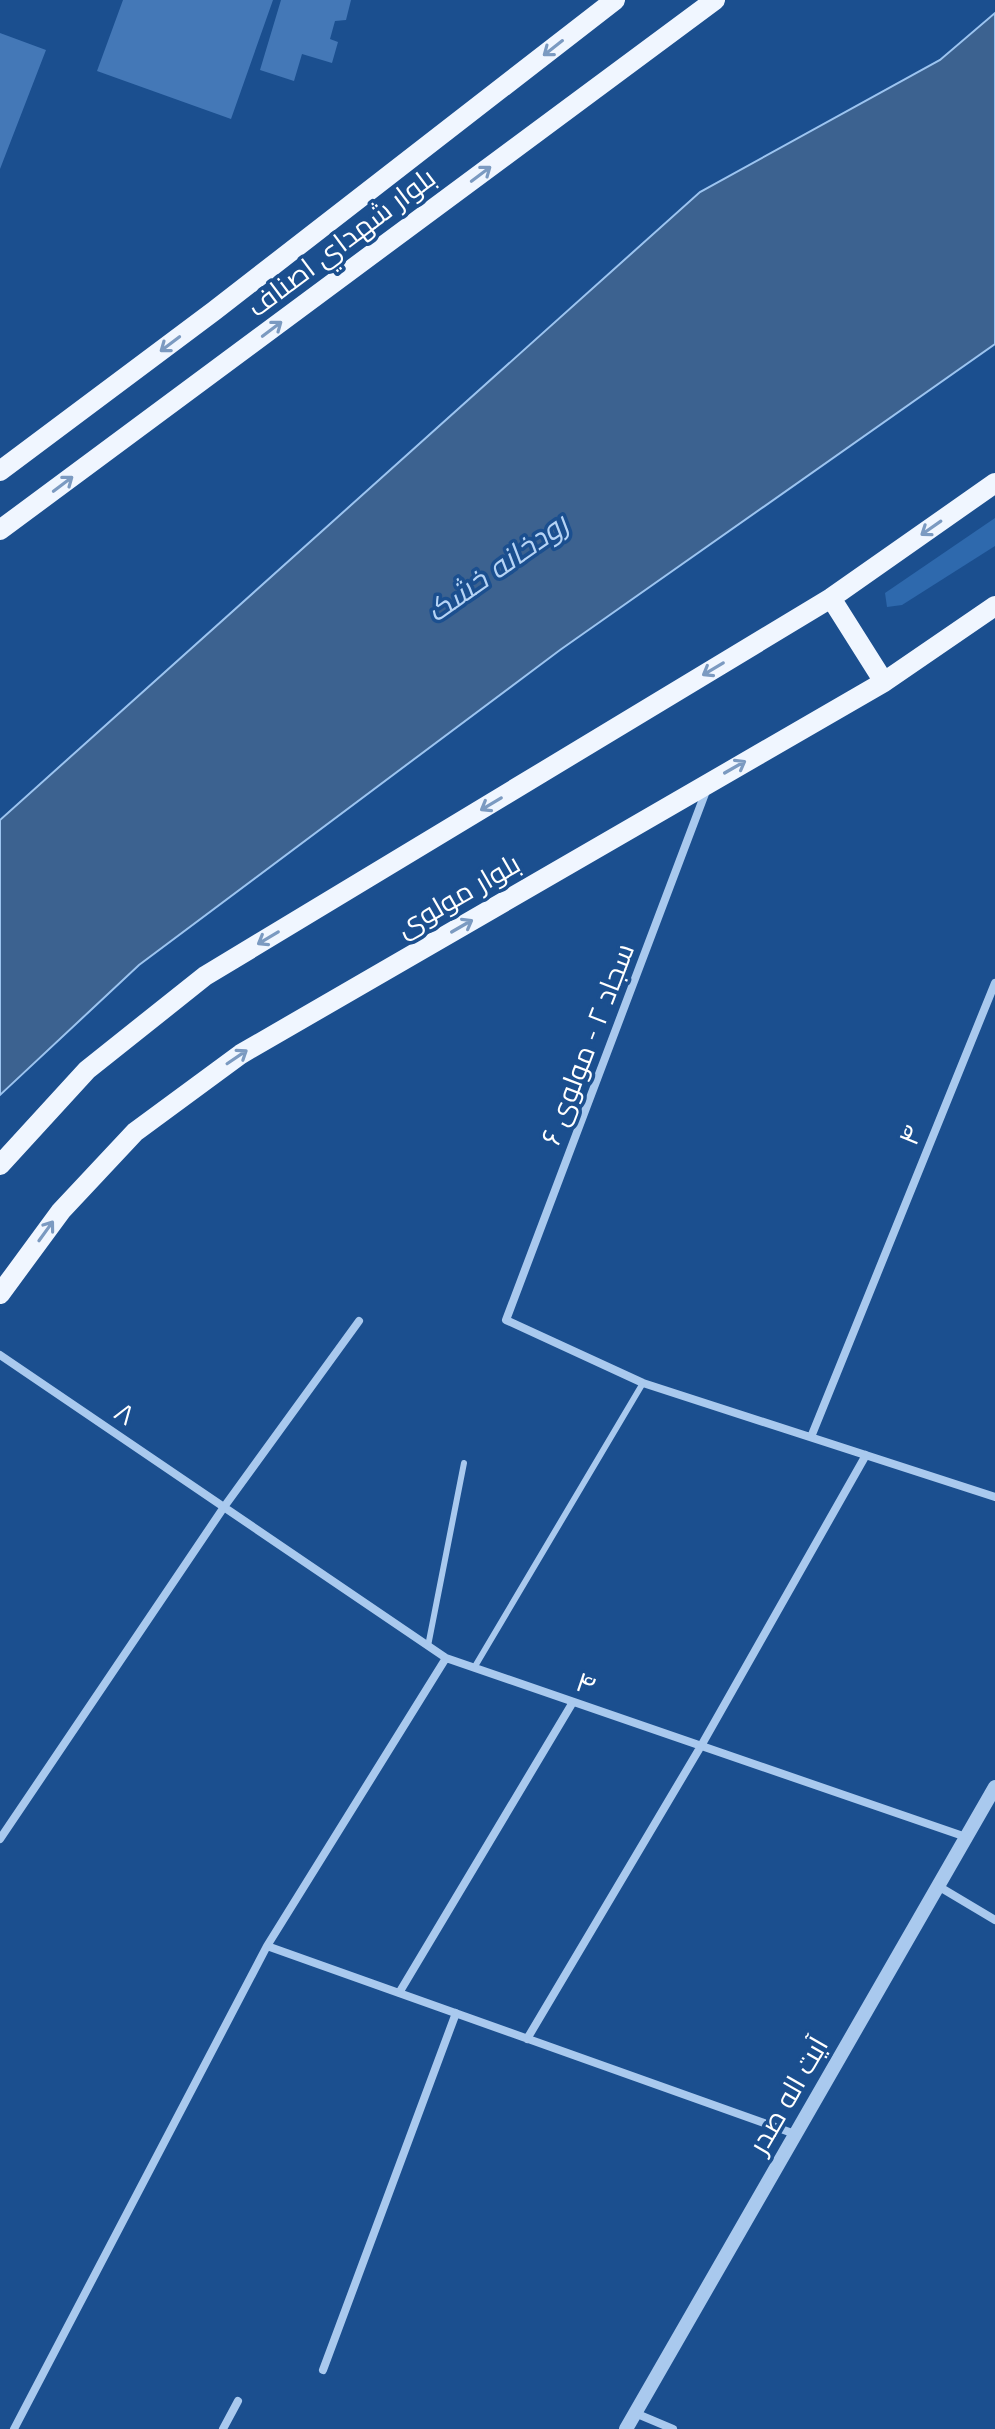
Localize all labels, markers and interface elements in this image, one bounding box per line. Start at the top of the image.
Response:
one-way arrow [543,39,564,56]
street label: بلوار شهداي اصناف [240,160,445,328]
one-way arrow [469,166,491,182]
one-way arrow [260,320,282,337]
one-way arrow [160,335,181,352]
one-way arrow [51,475,73,492]
water label: رودخانه خشک [419,504,576,630]
one-way arrow [921,519,943,536]
one-way arrow [702,661,725,677]
one-way arrow [723,759,747,775]
one-way arrow [480,796,503,812]
street label: بلوار مولوی [390,846,526,944]
one-way arrow [450,918,473,934]
one-way arrow [257,930,280,946]
street label: سجاد ۲ - مولوی ۶ [533,938,641,1150]
one-way arrow [226,1049,248,1065]
street label: ۴ [891,1120,929,1150]
one-way arrow [38,1220,54,1242]
street label: ۸ [108,1394,142,1432]
street label: ۴ [572,1664,600,1702]
street label: آیت اله صدر [740,2030,835,2161]

